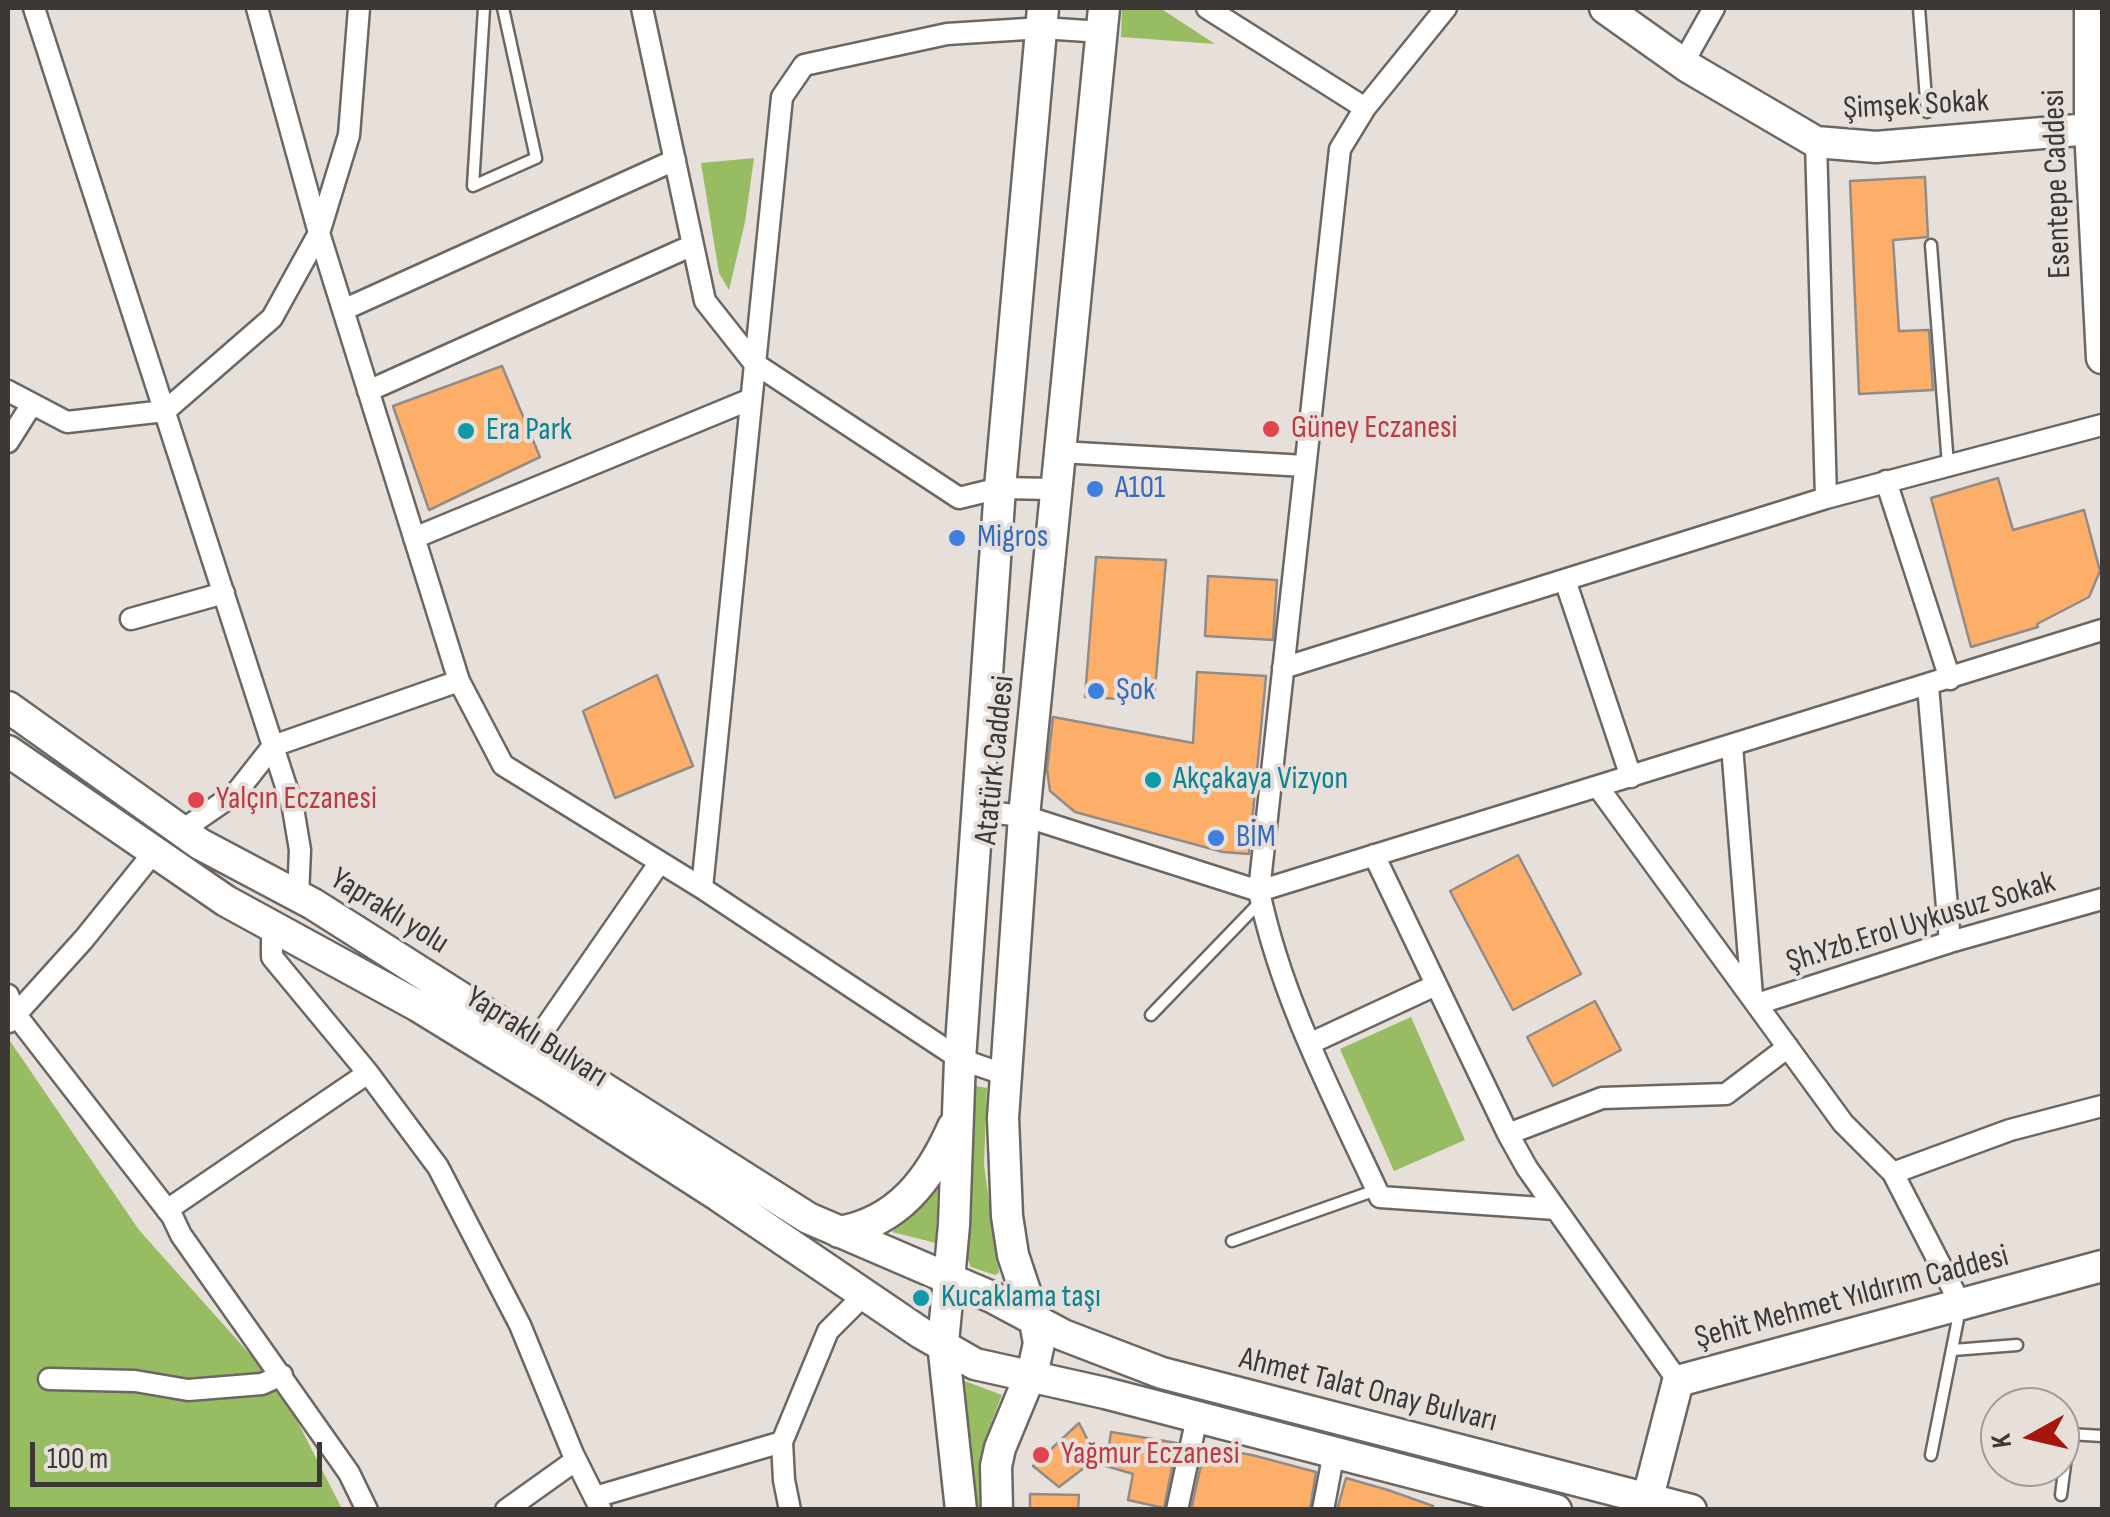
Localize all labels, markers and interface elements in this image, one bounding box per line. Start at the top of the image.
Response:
street label: Şimşek Sokak [1842,83,1990,129]
street label: Esentepe Caddesi [2036,89,2080,279]
place label: Güney Eczanesi [1291,410,1458,448]
place label: Era Park [486,412,572,450]
marker: Güney Eczanesi [1260,418,1282,440]
marker: Era Park [455,420,477,442]
place label: A101 [1115,470,1165,508]
marker: A101 [1084,478,1106,500]
place label: Migros [977,519,1048,557]
marker: Migros [946,527,968,549]
place label: Şok [1116,672,1155,710]
street label: Atatürk Caddesi [968,674,1024,846]
marker: Şok [1085,680,1107,702]
place label: Akçakaya Vizyon [1173,761,1348,799]
marker: Akçakaya Vizyon [1142,769,1164,791]
place label: Yalçın Eczanesi [216,781,377,819]
marker: Yalçın Eczanesi [185,789,207,811]
place label: BİM [1236,819,1276,857]
marker: BİM [1205,827,1227,849]
street label: Yapraklı yolu [323,861,455,963]
street label: Şh.Yzb.Erol Uykusuz Sokak [1782,864,2060,982]
street label: Yapraklı Bulvarı [458,979,614,1097]
street label: Şehit Mehmet Yıldırım Caddesi [1691,1238,2013,1358]
place label: Kucaklama taşı [941,1279,1101,1317]
marker: Kucaklama taşı [910,1287,932,1309]
street label: Ahmet Talat Onay Bulvarı [1235,1340,1501,1442]
north arrow [1980,1387,2080,1487]
scale bar [35,1422,328,1484]
text: K [1984,1432,2019,1450]
place label: Yağmur Eczanesi [1061,1436,1240,1474]
text: 100 m [47,1441,108,1477]
marker: Yağmur Eczanesi [1030,1444,1052,1466]

